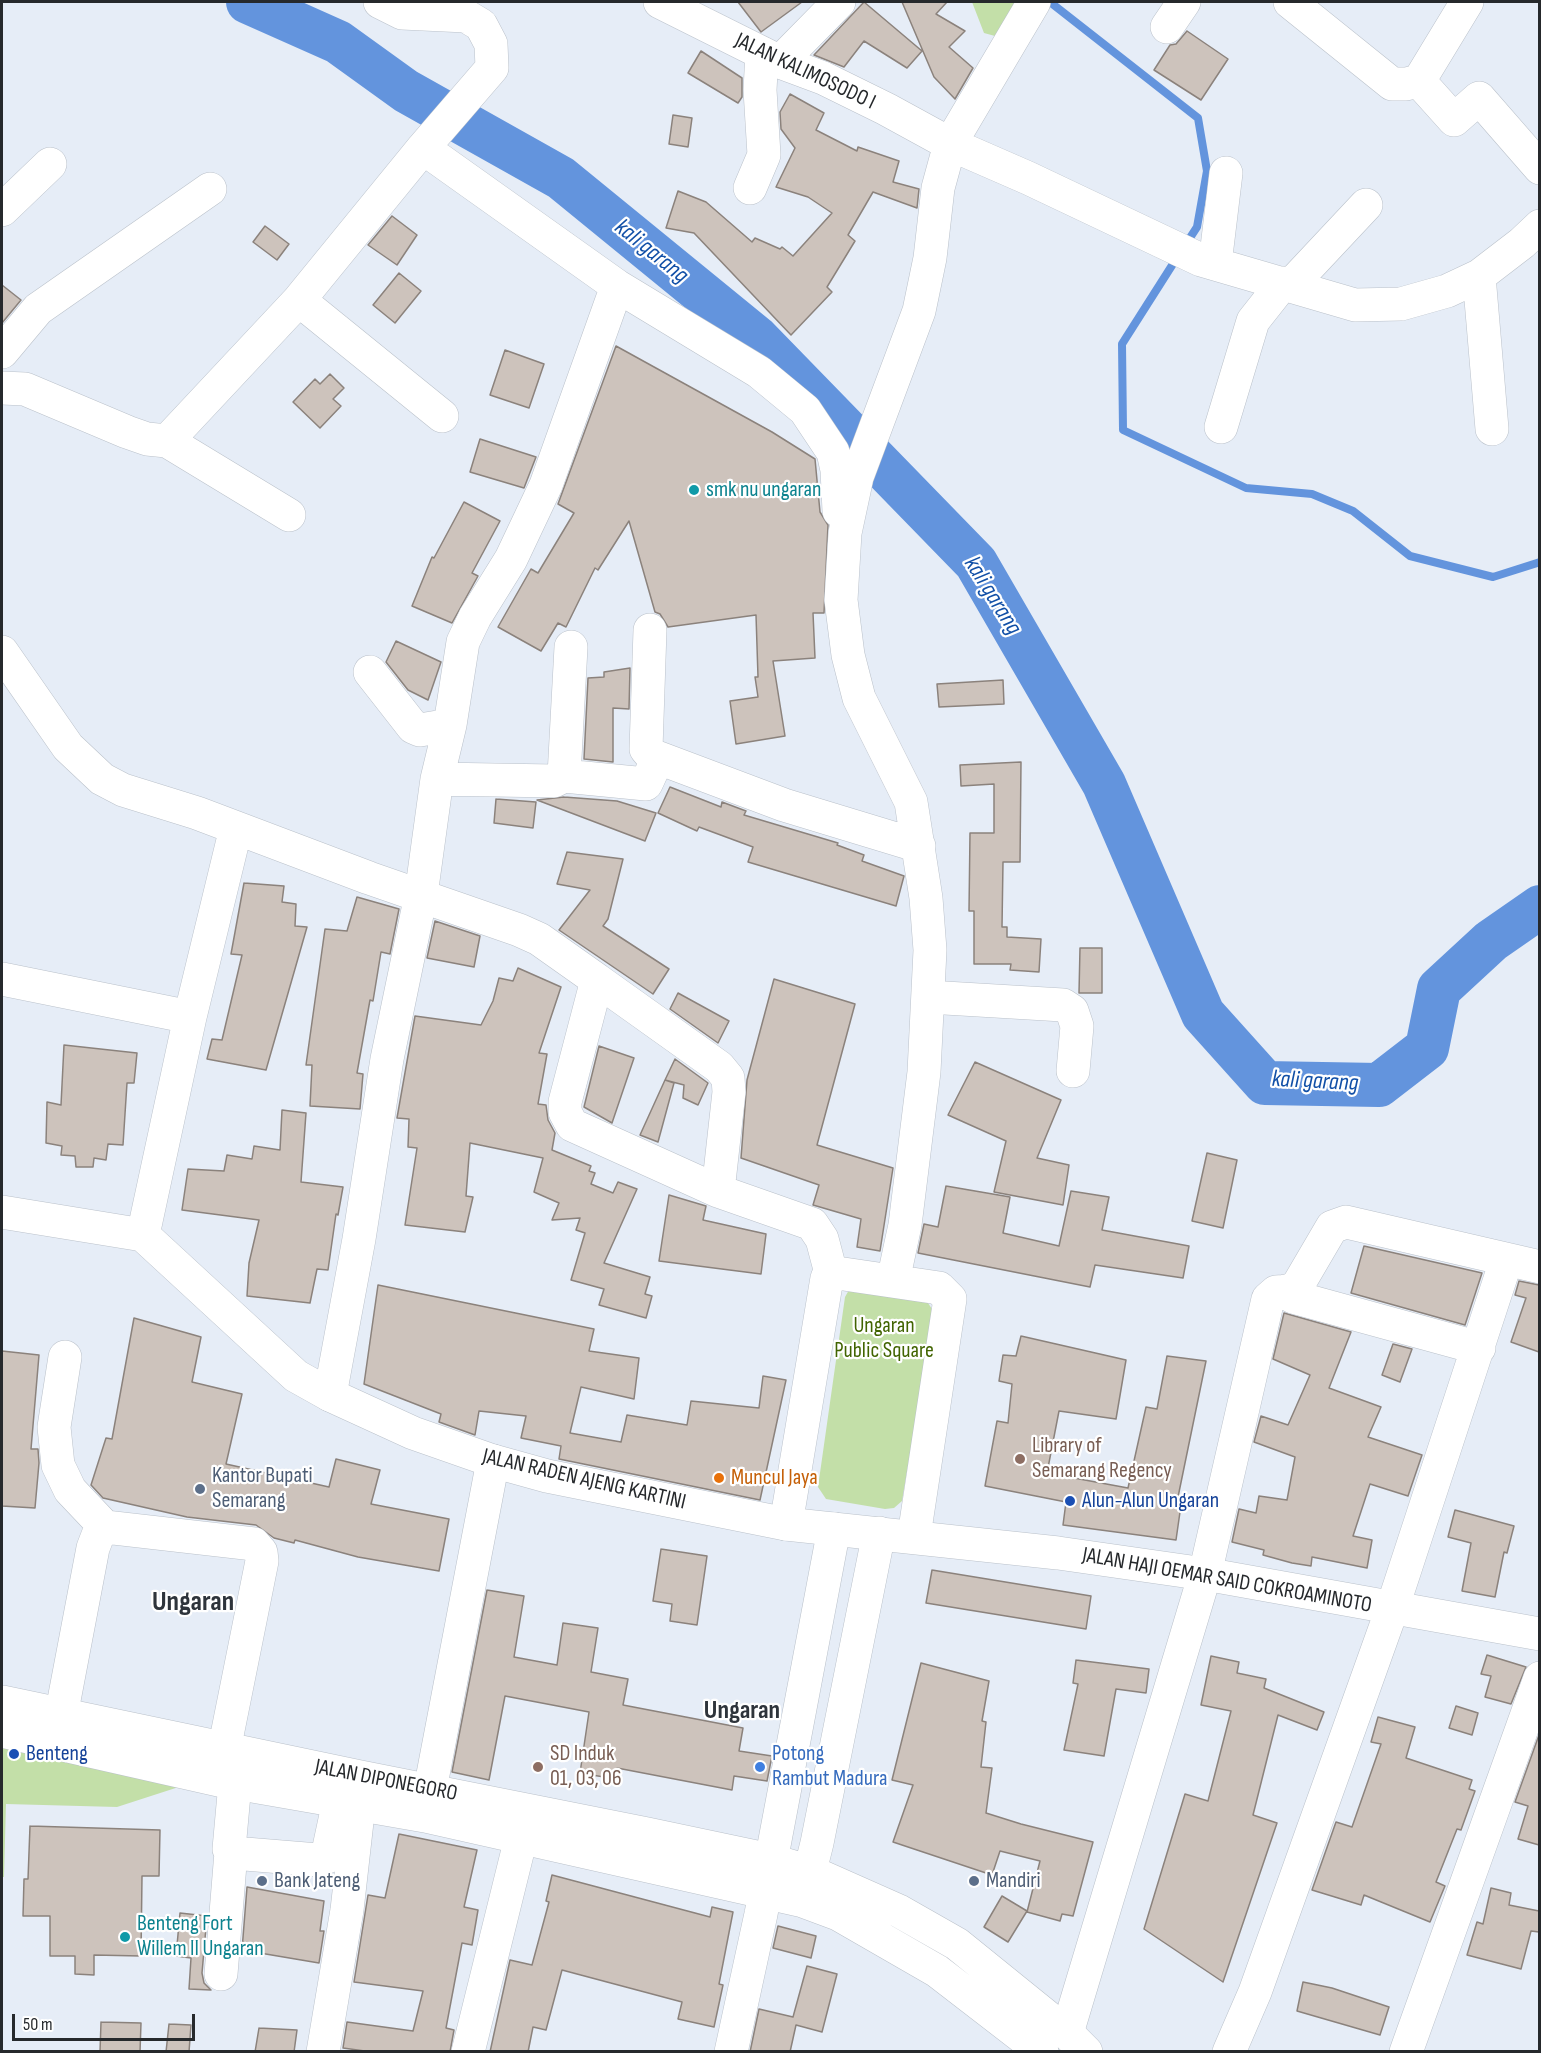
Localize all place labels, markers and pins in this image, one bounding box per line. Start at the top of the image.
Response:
place label: smk nu ungaran [706,477,821,503]
marker: smk nu ungaran [687,483,701,497]
place label: Library of Semarang Regency [1032,1433,1172,1484]
marker: Library of Semarang Regency [1013,1452,1027,1466]
place label: Kantor Bupati Semarang [212,1463,313,1514]
place label: Muncul Jaya [731,1465,818,1491]
marker: Muncul Jaya [712,1471,726,1485]
marker: Kantor Bupati Semarang [193,1482,207,1496]
place label: Alun-Alun Ungaran [1082,1488,1219,1514]
marker: Alun-Alun Ungaran [1063,1494,1077,1508]
place label: Benteng [26,1741,88,1767]
place label: SD Induk 01, 03, 06 [550,1741,622,1792]
place label: Potong Rambut Madura [772,1741,887,1792]
marker: Benteng [7,1747,21,1761]
marker: SD Induk 01, 03, 06 [531,1760,545,1774]
marker: Potong Rambut Madura [753,1760,767,1774]
place label: Bank Jateng [274,1868,360,1894]
place label: Mandiri [986,1868,1041,1894]
marker: Bank Jateng [255,1874,269,1888]
marker: Mandiri [967,1874,981,1888]
place label: Benteng Fort Willem II Ungaran [137,1911,264,1963]
marker: Benteng Fort Willem II Ungaran [118,1930,132,1944]

